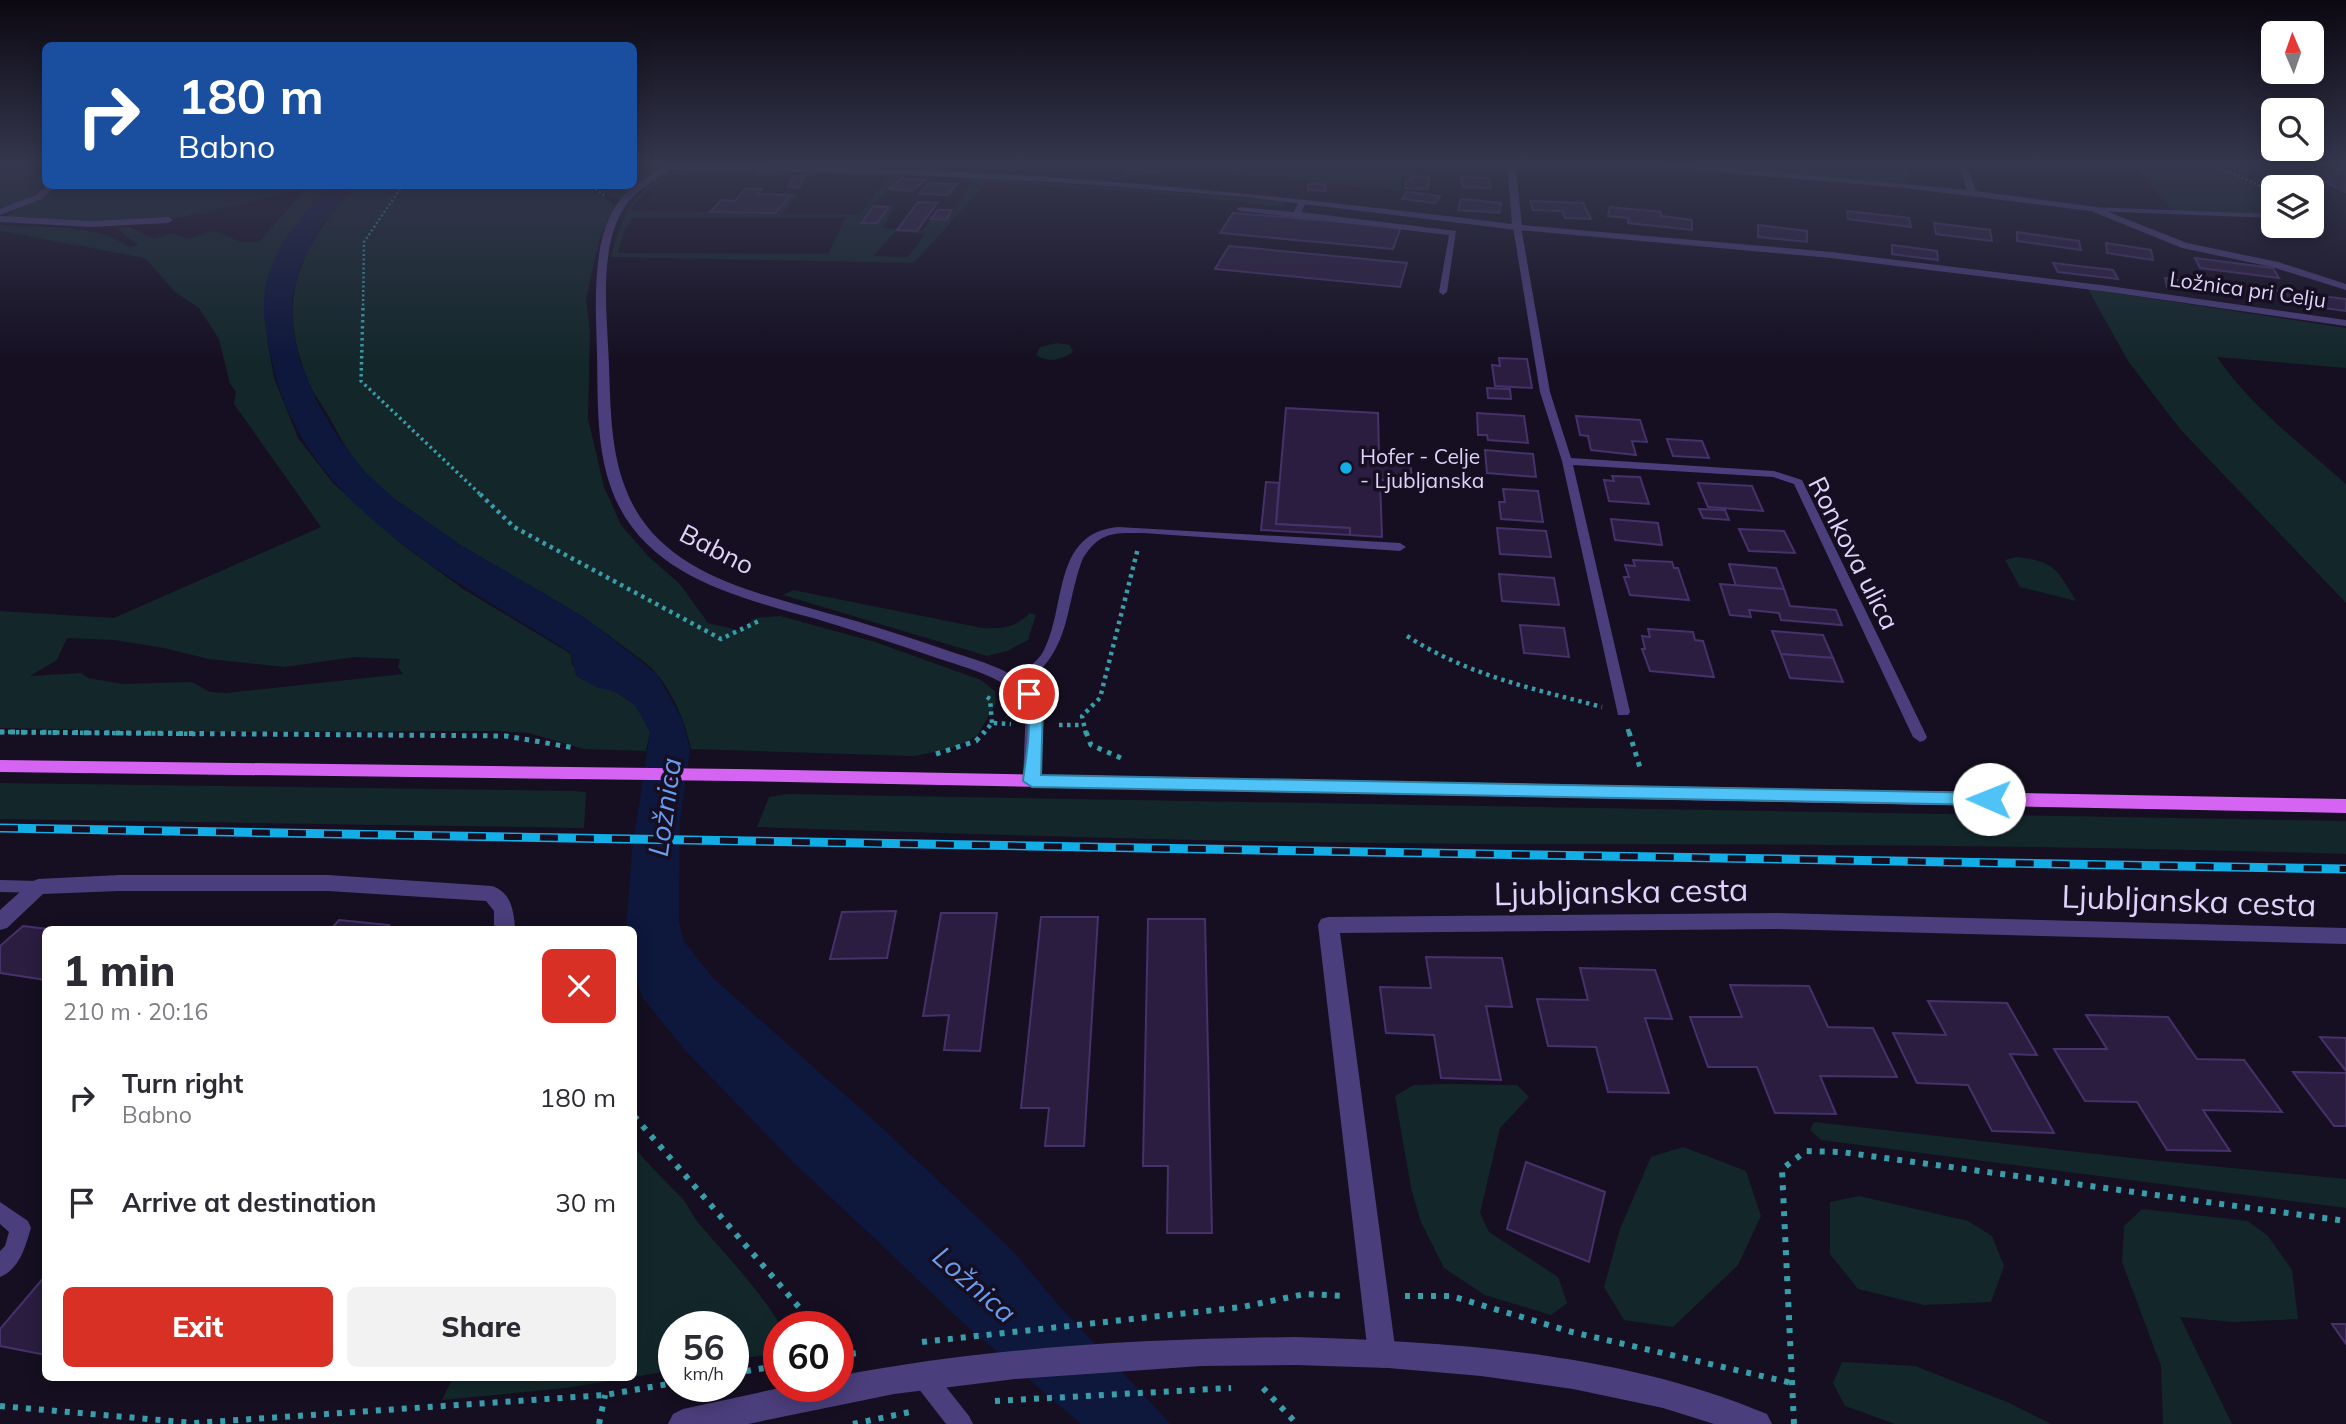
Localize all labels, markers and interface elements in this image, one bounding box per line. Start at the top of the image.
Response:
north arrow [2261,21,2324,84]
map controls [2261,21,2324,238]
text: 180 m [178,65,324,126]
icon: right [63,70,154,161]
button: search [2261,98,2324,161]
text: Babno [178,126,275,166]
button: layers [2261,175,2324,238]
street label: Ložnica pri Celju [2168,265,2328,313]
place label: Hofer - Celje - Ljubljanska [1360,443,1484,493]
marker: Hofer - Celje - Ljubljanska [1338,460,1354,476]
street label: Ronkova ulica [1801,471,1907,635]
street label: Babno [674,516,760,582]
pin [999,664,1059,724]
icon: arrive [1010,675,1048,713]
water label: Ložnica [640,755,688,859]
position arrow [1952,762,2026,836]
street label: Ljubljanska cesta [1493,869,1749,913]
street label: Ljubljanska cesta [2061,876,2317,924]
text: 1 min [63,944,176,997]
button: close [542,949,616,1023]
text: 210 m · 20:16 [63,997,208,1026]
text: Turn right [122,1067,243,1100]
icon: right [63,1079,101,1117]
text: 180 m [540,1081,616,1114]
text: Babno [122,1100,192,1129]
icon: arrive [63,1184,101,1222]
text: Arrive at destination [122,1186,377,1219]
text: 30 m [555,1186,616,1219]
water label: Ložnica [926,1238,1024,1330]
button: Exit [63,1287,333,1367]
button: Share [347,1287,616,1367]
speed limit sign: 60 [763,1311,854,1402]
text: 56 [682,1325,725,1369]
text: km/h [683,1362,724,1385]

